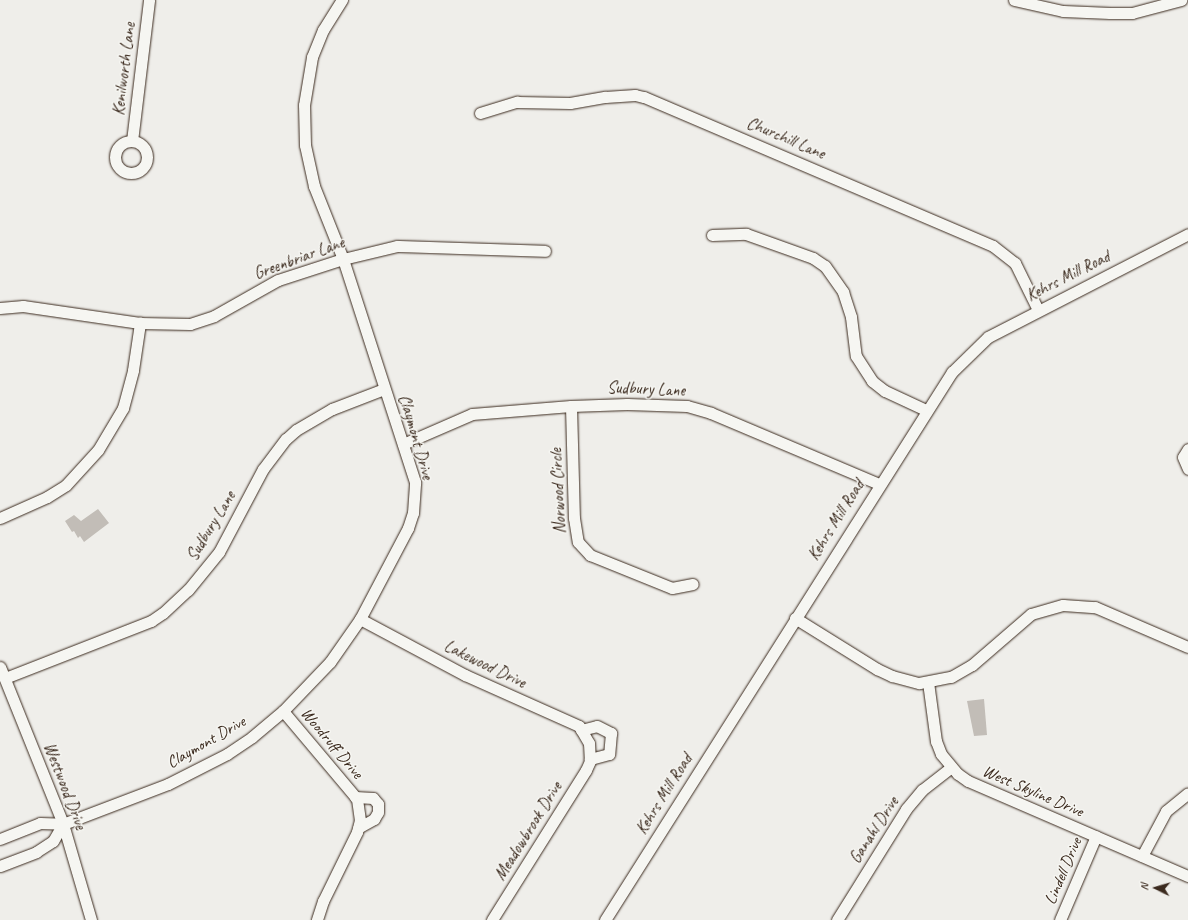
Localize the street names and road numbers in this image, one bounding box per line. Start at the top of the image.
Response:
street label: Kenilworth Lane [108,21,140,117]
street label: Churchill Lane [744,112,828,164]
street label: Greenbriar Lane [251,232,347,284]
street label: Kehrs Mill Road [1023,246,1113,306]
street label: Sudbury Lane [606,377,686,401]
street label: Claymont Drive [394,392,438,482]
street label: Norwood Circle [546,448,570,534]
street label: Kehrs Mill Road [803,476,869,564]
street label: Sudbury Lane [182,487,240,565]
street label: Lakewood Drive [441,635,529,693]
street label: Woodruff Drive [296,703,368,783]
street label: Claymont Drive [163,711,249,773]
street label: Westwood Drive [39,740,91,832]
street label: Kehrs Mill Road [631,750,697,838]
street label: West Skyline Drive [979,761,1087,821]
street label: Meadowbrook Drive [490,778,566,884]
street label: Ganahl Drive [845,793,903,867]
street label: Lindell Drive [1040,834,1086,908]

